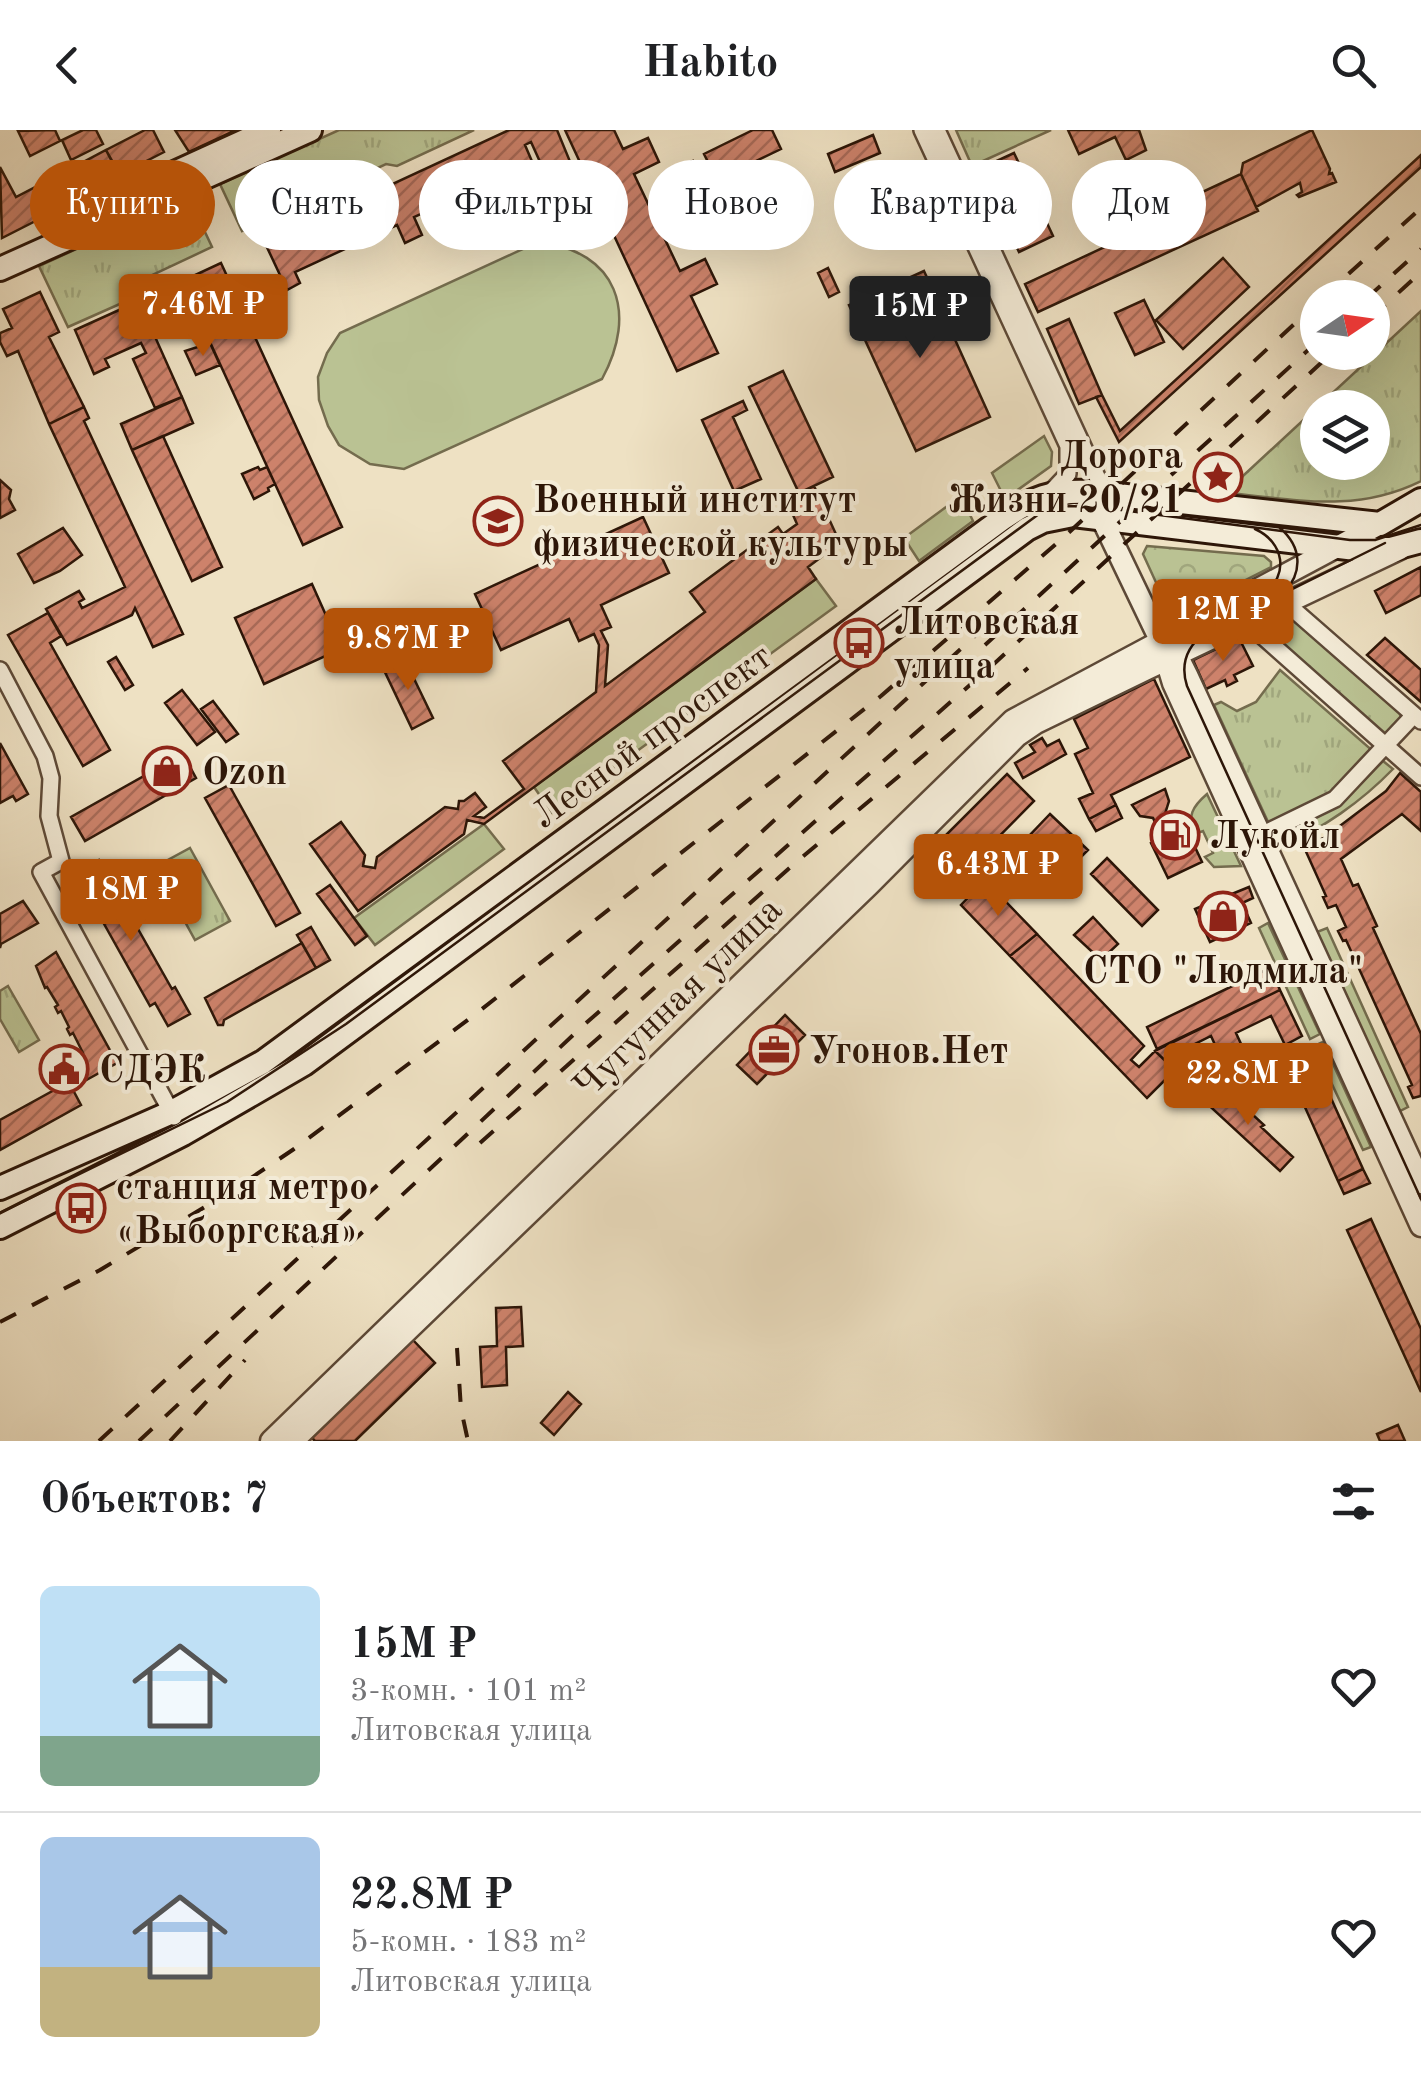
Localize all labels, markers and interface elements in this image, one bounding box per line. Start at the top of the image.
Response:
icon: back [40,38,95,93]
icon: search [1326,38,1381,93]
text: Habito [642,42,779,87]
chip: Купить [30,160,215,250]
chip: Снять [235,160,399,250]
chip: Фильтры [419,160,628,250]
chip: Новое [648,160,814,250]
chip: Квартира [834,160,1052,250]
chip: Дом [1072,160,1206,250]
pin: 7.46M ₽ [111,274,295,359]
pin: 15M ₽ [850,276,990,361]
north arrow [1300,280,1390,370]
map controls [1300,280,1390,480]
text: 7.46M ₽ [141,290,265,322]
text: 15M ₽ [871,292,969,324]
button: layers [1300,390,1390,480]
place label: Дорога Жизни 20/21 [948,439,1183,521]
place icon: Дорога Жизни 20/21 [1192,451,1244,503]
place label: Военный институт физической культуры [533,483,908,565]
school or university icon: Военный институт физической культуры [472,495,524,547]
pin: 12M ₽ [1153,579,1293,664]
text: 12M ₽ [1174,595,1272,627]
place label: Литовская улица [894,605,1079,687]
pin: 9.87M ₽ [316,608,500,693]
bus stop icon: Литовская улица [833,617,885,669]
text: 9.87M ₽ [346,624,470,656]
street label: Лесной проспект [526,638,779,837]
shop icon: Ozon [141,745,193,797]
place label: Ozon [202,755,287,793]
fuel station icon: Лукойл [1149,809,1201,861]
place label: Лукойл [1210,819,1340,857]
pin: 6.43M ₽ [906,834,1090,919]
text: 6.43M ₽ [936,850,1060,882]
pin: 18M ₽ [61,859,201,944]
text: 18M ₽ [82,875,180,907]
shop icon: СТО "Людмила" [1197,890,1249,942]
street label: Чугунная улица [568,891,791,1108]
place label: СТО "Людмила" [1083,954,1363,992]
office icon: Угонов.Нет [748,1024,800,1076]
place label: Угонов.Нет [809,1034,1008,1072]
public building icon: СДЭК [38,1043,90,1095]
pin: 22.8M ₽ [1156,1043,1340,1128]
place label: СДЭК [99,1053,206,1091]
text: 22.8M ₽ [1186,1059,1310,1091]
place label: станция метро «Выборгская» [116,1170,368,1252]
bus stop icon: станция метро «Выборгская» [55,1182,107,1234]
icon: filters [1326,1474,1381,1529]
text: Объектов: 7 [40,1480,268,1522]
text: 15M ₽ [350,1625,477,1667]
icon: home [120,1626,240,1746]
icon: heart [1326,1659,1381,1714]
text: 3-комн. · 101 m² [350,1676,586,1708]
text: Литовская улица [350,1716,592,1748]
text: 22.8M ₽ [350,1876,513,1918]
icon: home [120,1877,240,1997]
icon: heart [1326,1910,1381,1965]
text: 5-комн. · 183 m² [350,1927,586,1959]
text: Литовская улица [350,1967,592,1999]

